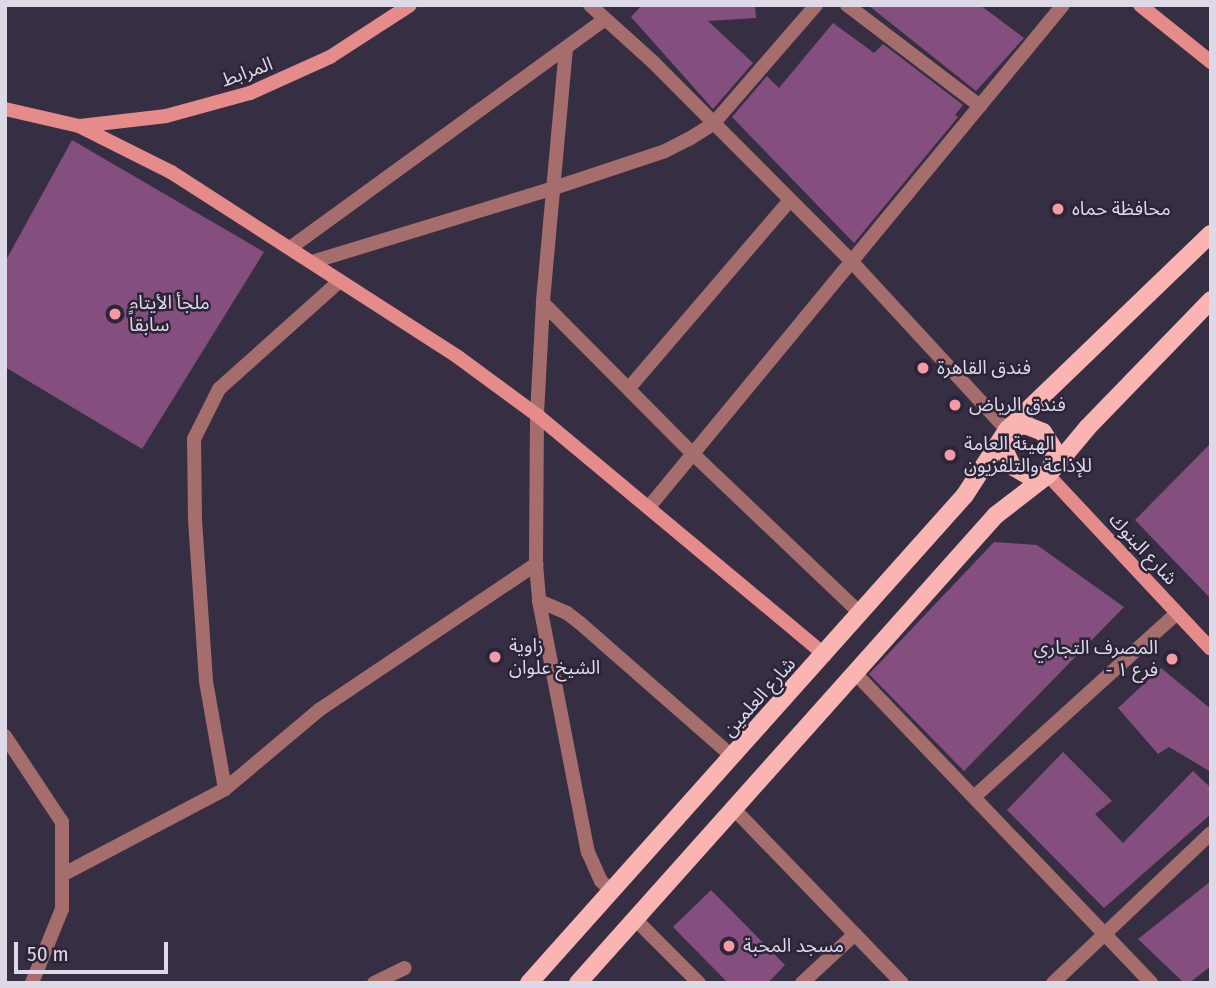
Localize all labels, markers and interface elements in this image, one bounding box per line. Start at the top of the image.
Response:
street label: المرابط [218,52,276,92]
place label: محافظة حماه [1072,198,1171,220]
marker: محافظة حماه [1050,201,1066,217]
place label: ملجأ الأيتام سابقاً [129,292,210,336]
marker: ملجأ الأيتام سابقاً [107,306,123,322]
place label: فندق القاهرة [937,357,1031,379]
marker: فندق القاهرة [915,360,931,376]
place label: فندق الرياض [969,394,1066,416]
marker: فندق الرياض [947,397,963,413]
place label: الهيئة العامة للإذاعة والتلفزيون [964,433,1092,477]
marker: الهيئة العامة للإذاعة والتلفزيون [942,447,958,463]
street label: شارع البنوك [1104,508,1182,590]
place label: زاوية الشيخ علوان [509,635,600,679]
place label: المصرف التجاري - فرع ١ [1034,637,1158,681]
marker: زاوية الشيخ علوان [487,649,503,665]
marker: المصرف التجاري - فرع ١ [1164,651,1180,667]
street label: شارع العلمين [718,653,800,741]
scale bar [18,928,172,972]
place label: مسجد المحبة [743,935,844,957]
marker: مسجد المحبة [721,938,737,954]
text: 50 m [27,941,69,967]

